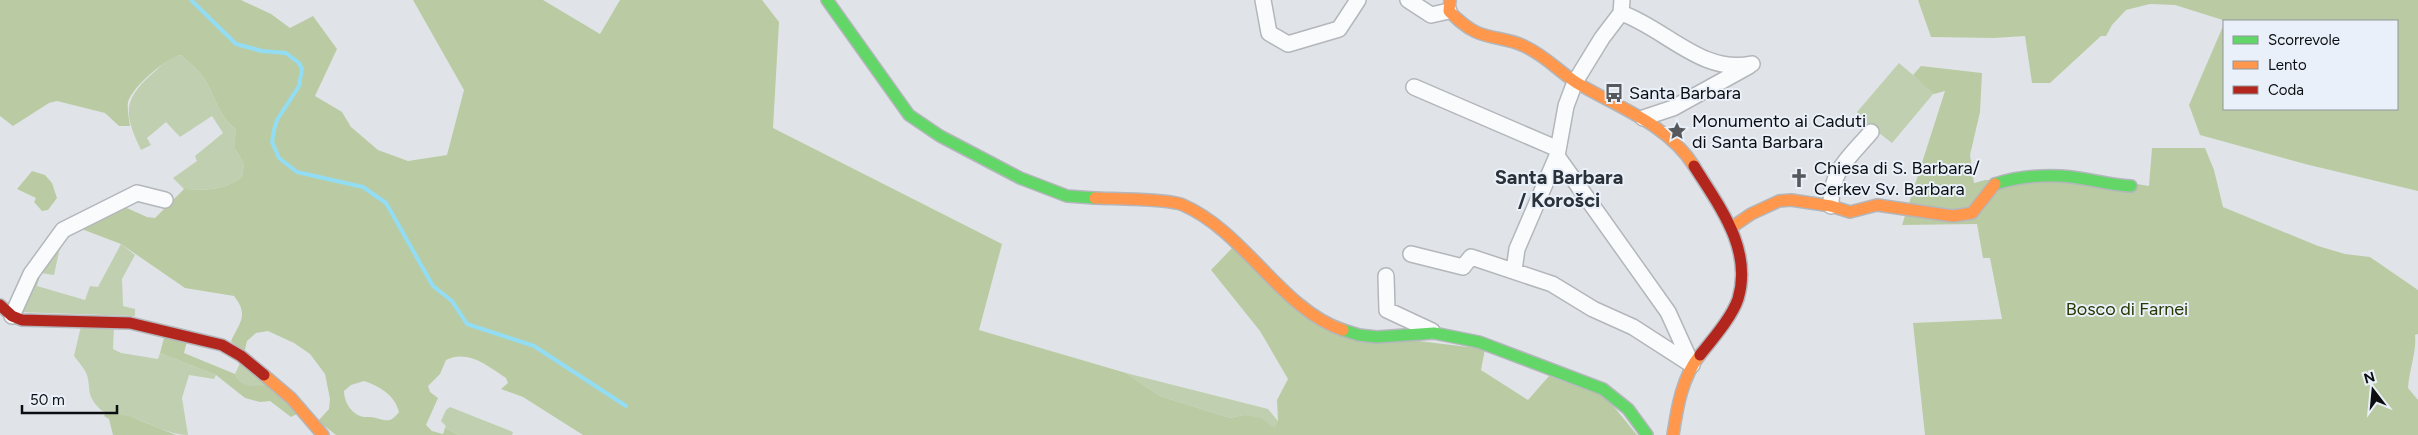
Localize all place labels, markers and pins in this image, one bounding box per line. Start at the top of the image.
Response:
bus stop icon: Santa Barbara [1603,82,1625,104]
place label: Santa Barbara [1629,82,1741,104]
place label: Monumento ai Caduti di Santa Barbara [1692,110,1866,153]
place icon: Monumento ai Caduti di Santa Barbara [1666,120,1688,142]
place label: Chiesa di S. Barbara/ Cerkev Sv. Barbara [1814,157,1980,200]
church icon: Chiesa di S. Barbara/ Cerkev Sv. Barbara [1788,167,1810,189]

